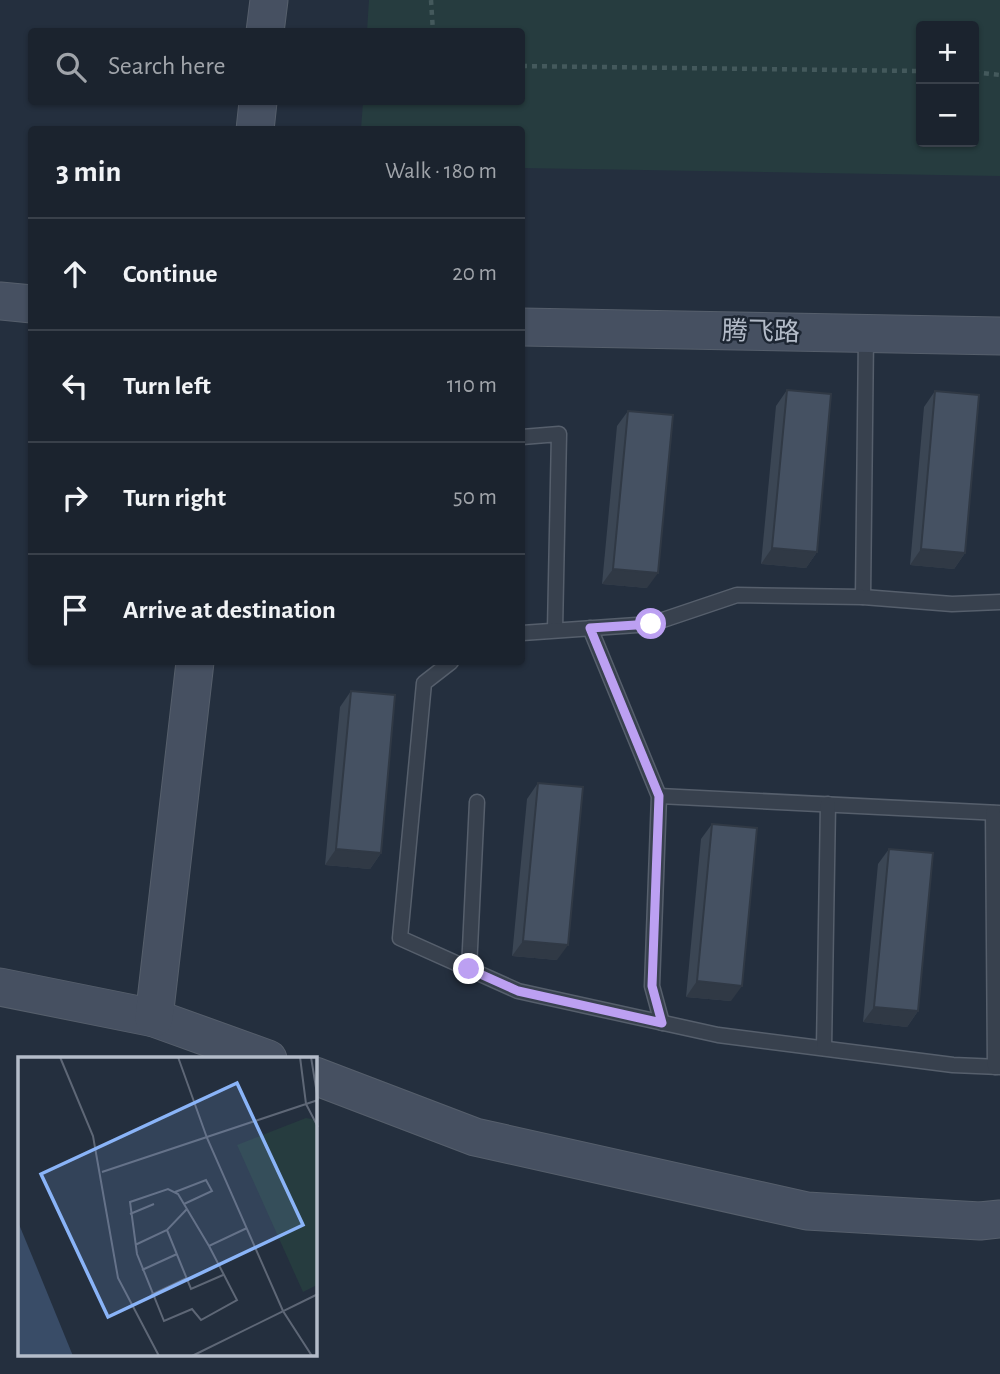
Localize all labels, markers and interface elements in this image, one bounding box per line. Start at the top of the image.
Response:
map controls [916,21,979,147]
button: + [916,21,979,84]
search box [28,28,525,105]
icon: search [52,48,90,86]
text: Search here [108,53,226,79]
button: − [916,84,979,147]
text: 3 min [56,157,121,187]
text: Walk · 180 m [385,160,497,183]
icon: ahead [56,255,94,293]
text: Continue [123,261,218,287]
text: 20 m [452,262,497,285]
street label: 腾飞路 [722,317,800,346]
icon: left [56,367,94,405]
text: Turn left [123,373,211,399]
text: 110 m [447,374,497,397]
icon: right [56,479,94,517]
text: Turn right [123,485,226,511]
text: 50 m [453,486,497,509]
icon: arrive [56,591,94,629]
text: Arrive at destination [123,597,336,623]
route start [635,608,666,639]
route end [453,953,484,984]
inset map [18,1057,317,1356]

